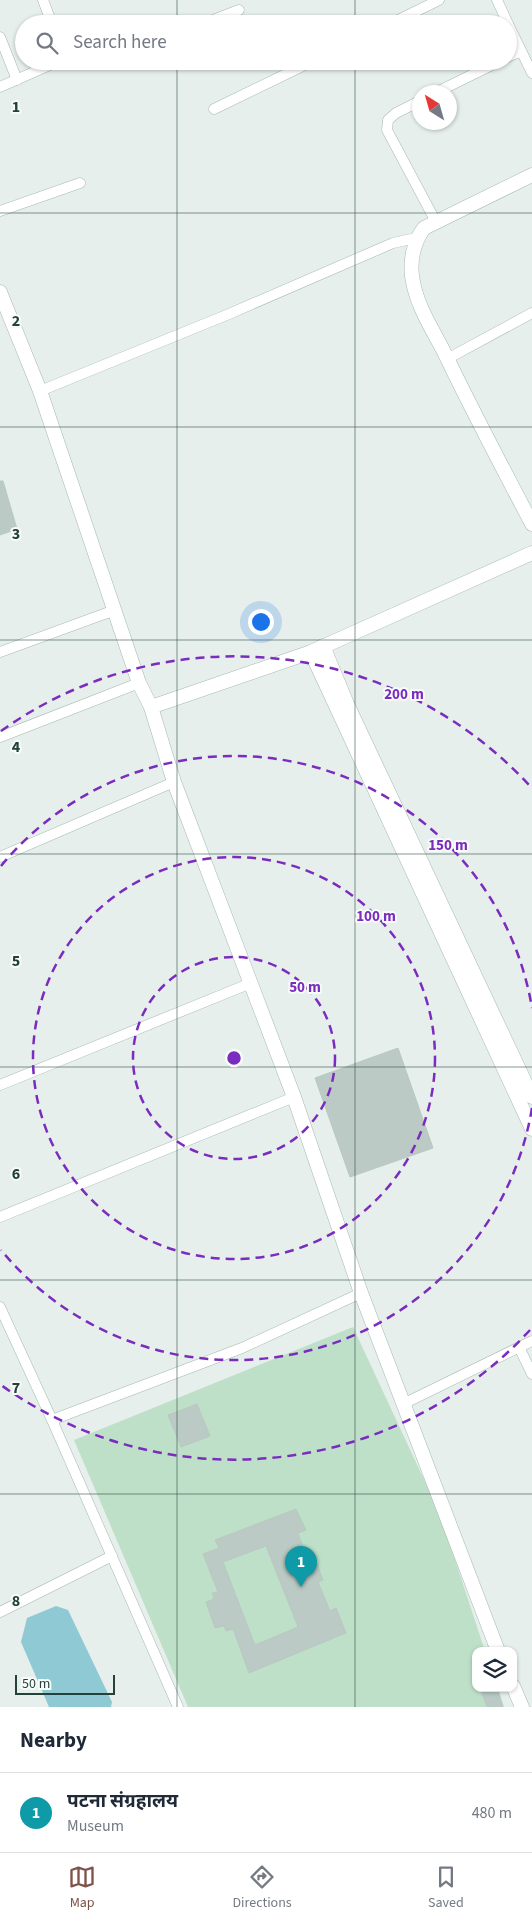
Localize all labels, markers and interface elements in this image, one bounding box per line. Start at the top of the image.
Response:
search box [15,15,517,70]
icon: search [33,29,61,57]
text: Search here [73,29,167,56]
north arrow [412,85,457,130]
text: 1 [12,96,20,118]
text: 2 [12,310,20,332]
text: 3 [12,523,20,545]
your location [248,609,274,635]
text: 200 m [384,684,424,705]
text: 4 [12,736,21,758]
text: 150 m [428,835,468,856]
text: 100 m [356,906,396,927]
text: 5 [12,950,20,972]
text: 50 m [289,977,321,998]
centre of rings [225,1049,243,1067]
text: 6 [12,1163,20,1185]
text: 7 [12,1377,20,1399]
pin: 1 [285,1546,317,1587]
text: 8 [12,1590,20,1612]
map controls [472,1647,517,1692]
button: layers [472,1647,517,1692]
scale bar [15,1672,115,1695]
text: 50 m [22,1674,50,1694]
text: Nearby [20,1725,87,1755]
text: पटना संग्रहालय [67,1788,178,1815]
text: 1 [32,1802,40,1824]
text: 480 m [472,1802,512,1824]
text: Museum [67,1815,124,1837]
tab: Map [68,1863,96,1913]
tab: Directions [232,1863,292,1913]
tab: Saved [428,1863,464,1913]

